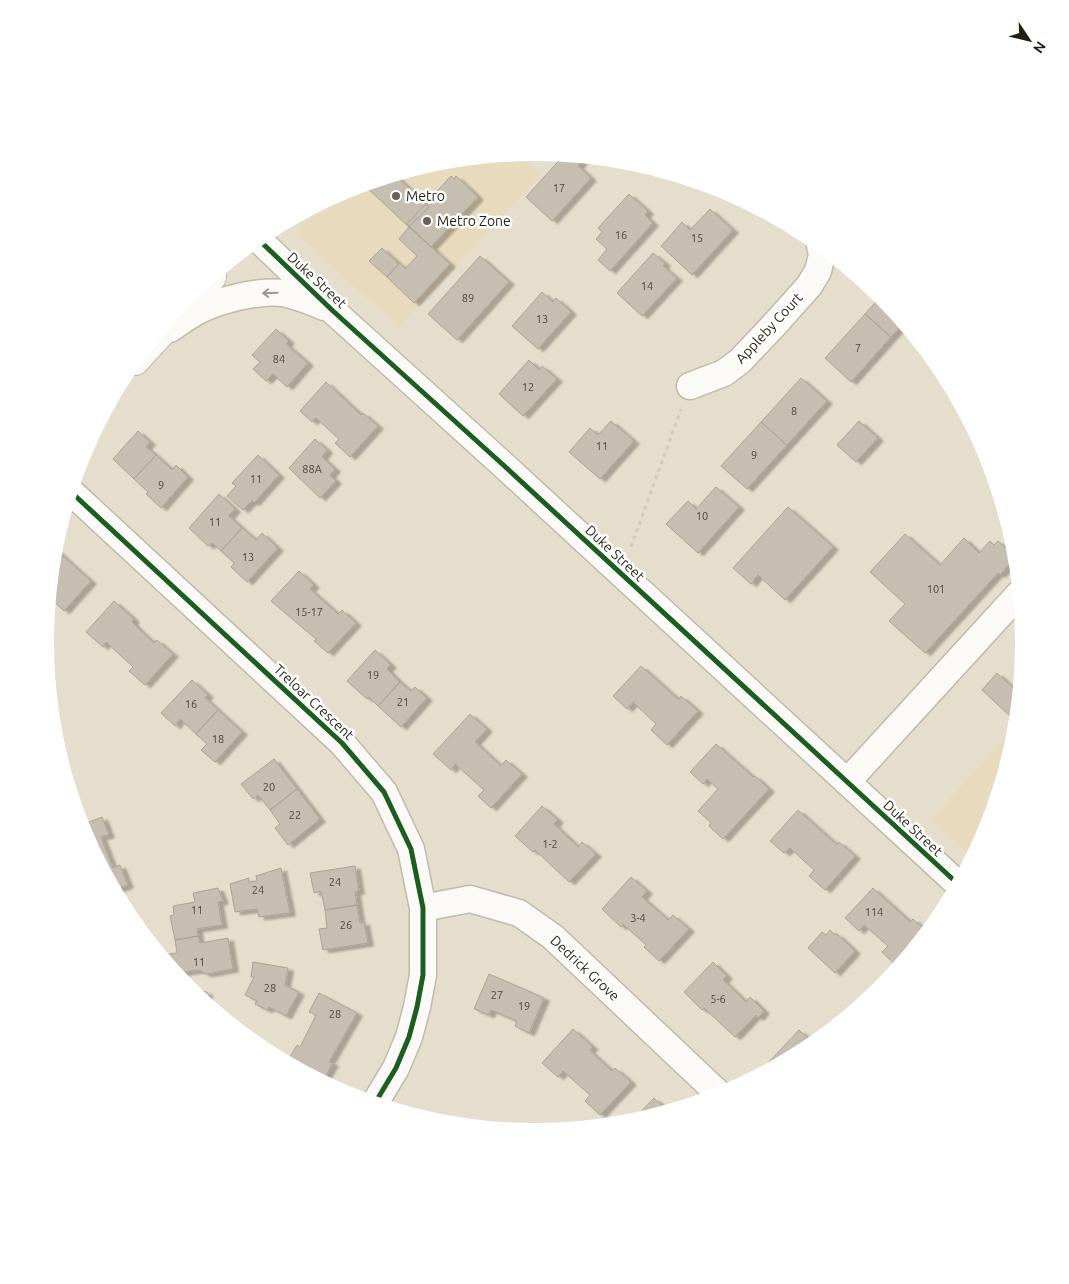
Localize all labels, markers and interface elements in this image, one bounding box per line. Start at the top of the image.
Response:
north arrow [1004,15,1054,65]
text: N [1030,39,1049,56]
house number: 17 [553,182,565,194]
place label: Metro [406,188,445,204]
marker: Metro [390,190,402,202]
place label: Metro Zone [437,213,511,229]
marker: Metro Zone [421,215,433,227]
house number: 16 [615,229,627,241]
house number: 15 [691,232,703,244]
street label: Duke Street [284,249,350,312]
house number: 14 [641,280,653,292]
one-way arrow [263,289,279,298]
street label: Appleby Court [732,289,806,367]
house number: 89 [462,292,474,304]
house number: 13 [536,313,548,325]
house number: 7 [855,342,861,354]
house number: 84 [273,353,285,365]
house number: 12 [522,381,534,393]
house number: 8 [791,405,797,417]
house number: 11 [596,440,608,452]
house number: 9 [751,449,757,461]
house number: 88A [302,463,323,475]
house number: 11 [250,473,262,485]
house number: 9 [158,479,164,491]
house number: 10 [696,510,708,522]
house number: 11 [209,516,221,528]
street label: Duke Street [582,522,648,585]
house number: 13 [242,551,254,563]
house number: 101 [927,583,945,595]
house number: 15-17 [295,606,323,618]
street label: Treloar Crescent [271,661,358,743]
house number: 19 [367,669,379,681]
house number: 21 [397,696,409,708]
house number: 16 [185,698,197,710]
house number: 18 [212,733,224,745]
house number: 20 [263,781,275,793]
street label: Duke Street [880,797,946,860]
house number: 22 [289,809,301,821]
house number: 1-2 [542,838,558,850]
house number: 24 [329,876,341,888]
house number: 24 [252,884,264,896]
house number: 11 [191,904,203,916]
house number: 114 [865,906,883,918]
house number: 3-4 [630,912,646,924]
house number: 26 [340,919,352,931]
street label: Dedrick Grove [547,932,623,1004]
house number: 11 [193,956,205,968]
house number: 28 [264,982,276,994]
house number: 27 [491,989,503,1001]
house number: 5-6 [710,993,726,1005]
house number: 19 [518,1000,530,1012]
house number: 28 [329,1008,341,1020]

